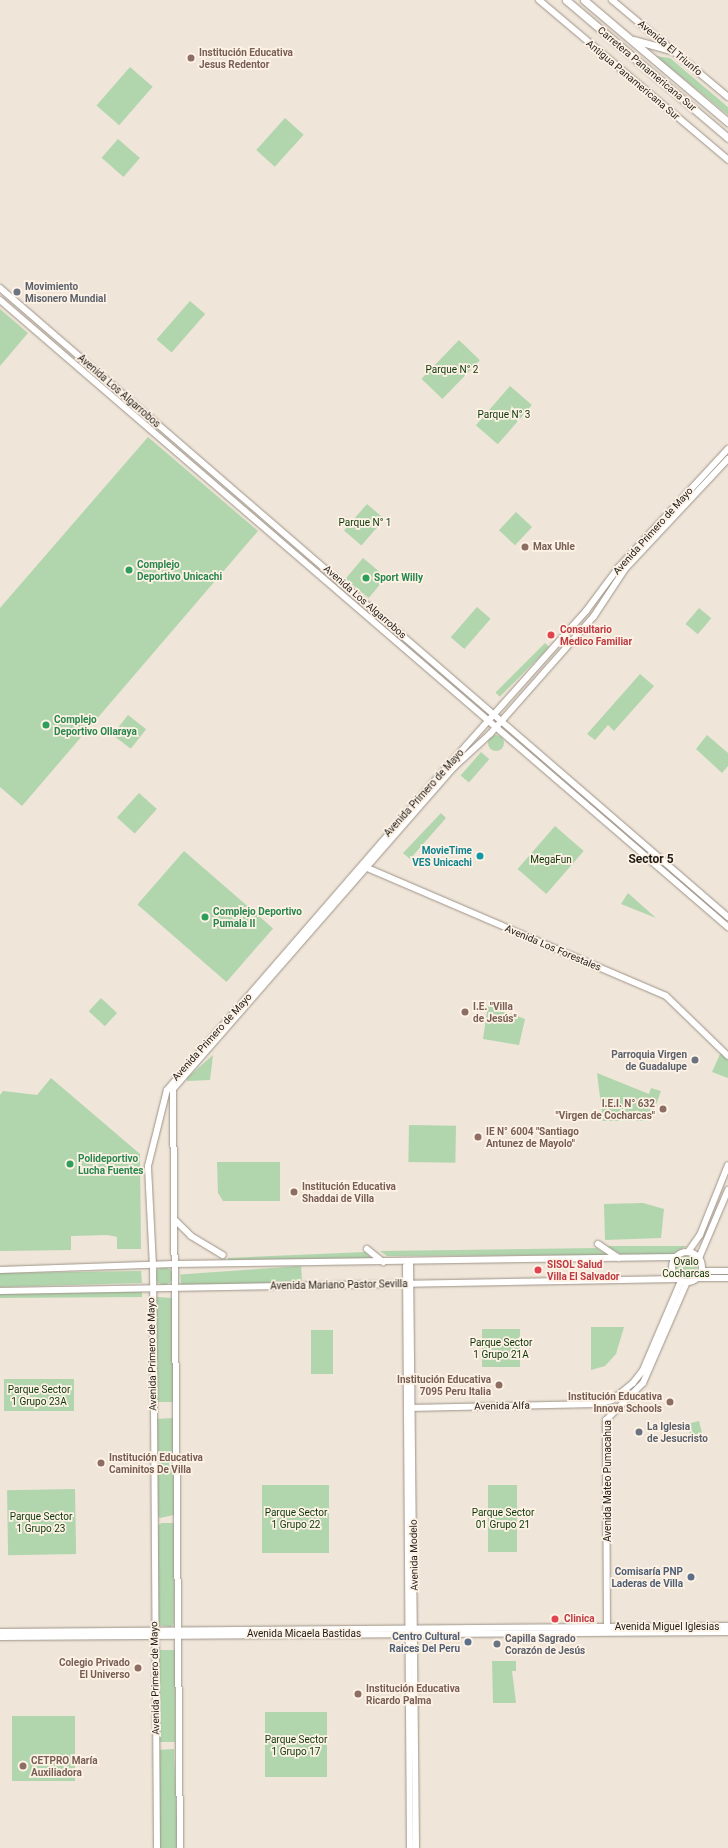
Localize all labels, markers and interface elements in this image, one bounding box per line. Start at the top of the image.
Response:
street label: Avenida El Triunfo [635,18,705,78]
street label: Carretera Panamericana Sur [595,24,699,114]
street label: Antigua Panamericana Sur [584,37,682,123]
place label: Institución Educativa Jesus Redentor [199,46,293,70]
marker: Institución Educativa Jesus Redentor [186,53,196,63]
place label: Movimiento Misonero Mundial [25,280,106,304]
marker: Movimiento Misonero Mundial [12,287,22,297]
street label: Avenida Los Algarrobos [75,352,163,430]
park label: Parque N° 2 [426,364,478,376]
park label: Parque N° 3 [478,409,530,421]
street label: Avenida Primero de Mayo [611,485,695,577]
park label: Parque N° 1 [339,517,391,529]
place label: Max Uhle [533,541,575,553]
marker: Max Uhle [520,542,530,552]
place label: Complejo Deportivo Unicachi [137,558,222,582]
street label: Avenida Los Algarrobos [321,563,409,641]
marker: Complejo Deportivo Unicachi [124,565,134,575]
place label: Sport Willy [374,572,423,584]
marker: Sport Willy [361,573,371,583]
place label: Consultario Medico Familiar [560,623,632,646]
marker: Consultario Medico Familiar [545,629,557,641]
place label: Complejo Deportivo Ollaraya [54,713,137,736]
marker: Complejo Deportivo Ollaraya [41,720,51,730]
street label: Avenida Primero de Mayo [382,747,466,839]
place label: MovieTime VES Unicachi [412,844,472,868]
marker: MovieTime VES Unicachi [475,851,485,861]
district label: Sector 5 [628,853,674,867]
park label: MegaFun [530,854,572,866]
place label: Complejo Deportivo Pumala II [213,905,302,928]
marker: Complejo Deportivo Pumala II [200,912,210,922]
street label: Avenida Los Forestales [503,922,603,974]
street label: Avenida Primero de Mayo [170,991,254,1083]
place label: I.E. "Villa de Jesús" [473,1000,517,1024]
marker: I.E. "Villa de Jesús" [460,1007,470,1017]
place label: Parroquia Virgen de Guadalupe [611,1048,687,1072]
marker: Parroquia Virgen de Guadalupe [690,1055,700,1065]
place label: I.E.I. N° 632 "Virgen de Cocharcas" [556,1097,655,1120]
marker: I.E.I. N° 632 "Virgen de Cocharcas" [658,1104,668,1114]
place label: IE N° 6004 "Santiago Antunez de Mayolo" [486,1125,579,1148]
marker: IE N° 6004 "Santiago Antunez de Mayolo" [473,1132,483,1142]
place label: Polideportivo Lucha Fuentes [78,1152,143,1176]
marker: Polideportivo Lucha Fuentes [65,1159,75,1169]
place label: Institución Educativa Shaddai de Villa [302,1180,396,1204]
marker: Institución Educativa Shaddai de Villa [289,1187,299,1197]
park label: Ovalo Cocharcas [662,1255,710,1278]
place label: SISOL Salud Villa El Salvador [547,1258,620,1282]
marker: SISOL Salud Villa El Salvador [532,1264,544,1276]
street label: Avenida Mariano Pastor Sevilla [270,1278,408,1292]
street label: Avenida Primero de Mayo [145,1297,159,1411]
park label: Parque Sector 1 Grupo 21A [470,1336,532,1360]
place label: Institución Educativa 7095 Peru Italia [397,1373,491,1396]
marker: Institución Educativa 7095 Peru Italia [494,1380,504,1390]
park label: Parque Sector 1 Grupo 23A [8,1383,70,1406]
place label: Institución Educativa Innova Schools [568,1390,662,1414]
marker: Institución Educativa Innova Schools [665,1397,675,1407]
street label: Avenida Alfa [474,1400,530,1412]
street label: Avenida Mateo Pumacahua [602,1420,614,1542]
place label: La Iglesia de Jesucristo [647,1420,708,1444]
marker: La Iglesia de Jesucristo [634,1427,644,1437]
place label: Institución Educativa Caminitos De Villa [109,1451,203,1474]
marker: Institución Educativa Caminitos De Villa [96,1458,106,1468]
park label: Parque Sector 1 Grupo 22 [265,1506,327,1530]
park label: Parque Sector 01 Grupo 21 [472,1506,534,1530]
park label: Parque Sector 1 Grupo 23 [10,1510,72,1534]
street label: Avenida Modelo [407,1519,421,1591]
place label: Comisaría PNP Laderas de Villa [611,1565,683,1588]
marker: Comisaría PNP Laderas de Villa [686,1572,696,1582]
marker: Clinica [549,1613,561,1625]
place label: Clinica [564,1613,595,1625]
street label: Avenida Primero de Mayo [148,1621,162,1735]
street label: Avenida Miguel Iglesias [615,1621,719,1633]
street label: Avenida Micaela Bastidas [247,1628,361,1640]
place label: Centro Cultural Raices Del Peru [389,1630,460,1654]
place label: Capilla Sagrado Corazón de Jesús [505,1632,585,1656]
marker: Centro Cultural Raices Del Peru [463,1637,473,1647]
marker: Capilla Sagrado Corazón de Jesús [492,1639,502,1649]
place label: Colegio Privado El Universo [59,1656,130,1680]
marker: Colegio Privado El Universo [133,1663,143,1673]
place label: Institución Educativa Ricardo Palma [366,1682,460,1706]
marker: Institución Educativa Ricardo Palma [353,1689,363,1699]
park label: Parque Sector 1 Grupo 17 [265,1733,327,1756]
place label: CETPRO María Auxiliadora [31,1754,98,1778]
marker: CETPRO María Auxiliadora [18,1761,28,1771]

